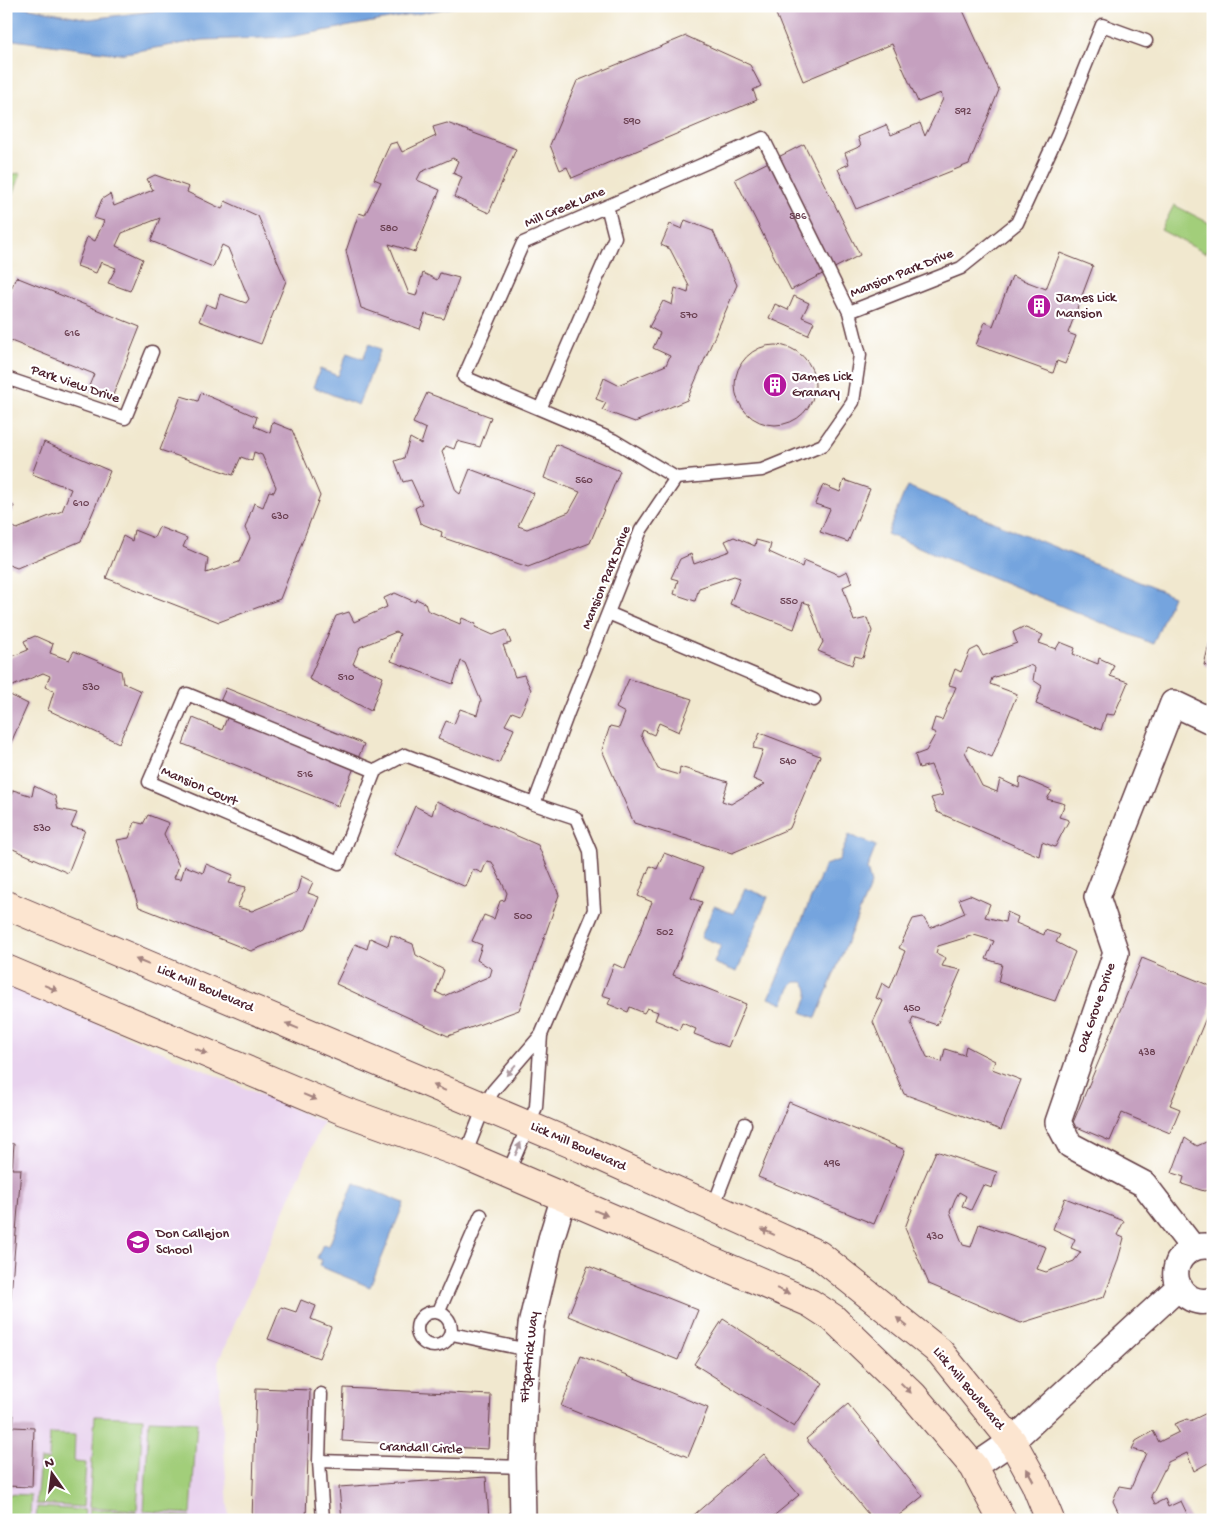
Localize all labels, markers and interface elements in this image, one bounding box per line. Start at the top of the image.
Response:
house number: 592 [955,106,972,118]
house number: 590 [623,116,641,128]
street label: Mill Creek Lane [522,183,608,233]
house number: 586 [789,211,807,223]
house number: 580 [380,223,398,235]
street label: Mansion Park Drive [848,245,957,303]
place label: James Lick Mansion [1056,290,1118,323]
building icon: James Lick Mansion [1026,293,1052,319]
house number: 570 [680,310,698,322]
house number: 616 [64,328,80,340]
street label: Park View Drive [27,362,122,408]
place label: James Lick Granary [792,369,854,402]
building icon: James Lick Granary [762,372,788,398]
house number: 560 [575,475,593,487]
house number: 610 [73,498,89,510]
house number: 630 [271,511,289,523]
street label: Mansion Park Drive [578,523,636,632]
house number: 550 [780,596,798,608]
house number: 510 [338,672,354,684]
house number: 530 [82,682,100,694]
house number: 540 [779,756,797,768]
street label: Mansion Court [158,763,241,811]
house number: 516 [297,769,313,781]
house number: 530 [33,823,51,835]
house number: 500 [514,911,532,923]
house number: 502 [656,927,674,939]
one-way arrow [135,958,149,966]
street label: Oak Grove Drive [1074,960,1121,1055]
street label: Lick Mill Boulevard [154,961,257,1018]
one-way arrow [44,984,58,992]
house number: 450 [903,1003,921,1015]
one-way arrow [285,1021,299,1029]
one-way arrow [194,1047,208,1055]
house number: 438 [1139,1047,1155,1059]
one-way arrow [505,1063,517,1075]
one-way arrow [432,1083,446,1091]
one-way arrow [303,1093,317,1101]
street label: Lick Mill Boulevard [527,1118,630,1176]
one-way arrow [514,1141,522,1156]
house number: 496 [824,1158,841,1170]
one-way arrow [594,1210,608,1218]
place label: Don Callejon School [155,1226,229,1259]
one-way arrow [760,1228,775,1237]
school or university icon: Don Callejon School [125,1229,151,1255]
house number: 430 [926,1231,944,1243]
one-way arrow [776,1287,791,1295]
street label: Fitzpatrick Way [517,1311,543,1404]
one-way arrow [896,1316,909,1327]
street label: Lick Mill Boulevard [928,1344,1009,1435]
one-way arrow [900,1382,912,1394]
street label: Crandall Circle [379,1439,464,1459]
north arrow [28,1448,78,1498]
text: N [43,1454,56,1473]
one-way arrow [1026,1469,1035,1482]

